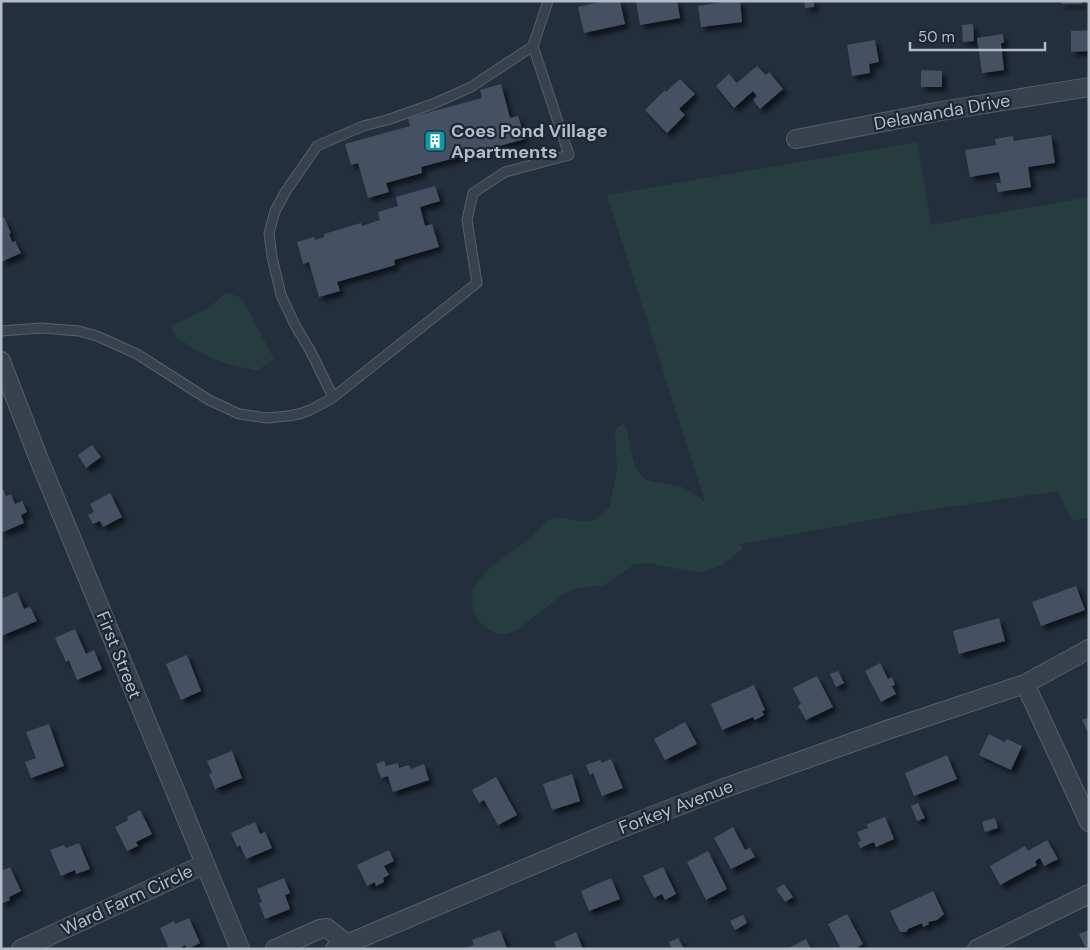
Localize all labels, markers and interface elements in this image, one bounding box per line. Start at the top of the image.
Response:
scale bar [910,20,1045,52]
text: 50 m [918,27,955,47]
street label: Delawanda Drive [872,88,1012,136]
place label: Coes Pond Village Apartments [451,119,608,164]
building icon: Coes Pond Village Apartments [423,129,447,153]
street label: First Street [91,608,147,702]
street label: Forkey Avenue [615,774,737,840]
street label: Ward Farm Circle [57,859,197,941]

